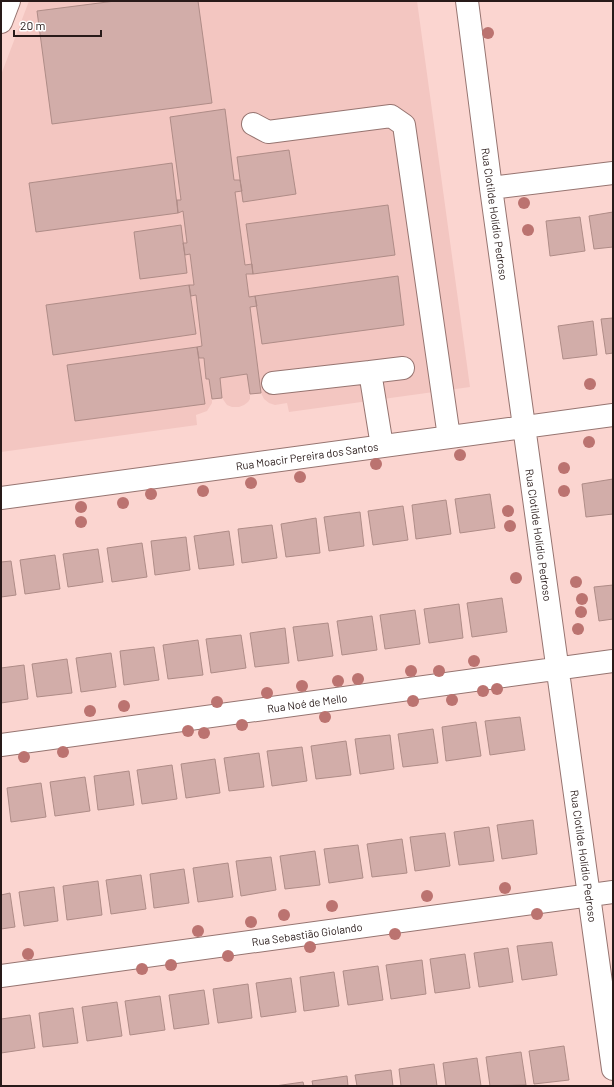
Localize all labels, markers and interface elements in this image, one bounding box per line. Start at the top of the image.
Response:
scale bar [14,12,101,38]
text: 20 m [20,18,46,32]
street label: Rua Clotilde Holídio Pedroso [479,147,511,281]
street label: Rua Moacir Pereira dos Santos [235,440,379,472]
street label: Rua Clotilde Holídio Pedroso [523,468,555,602]
street label: Rua Noé de Mello [266,691,348,715]
street label: Rua Clotilde Holídio Pedroso [568,789,600,923]
street label: Rua Sebastião Giolando [251,920,363,948]

